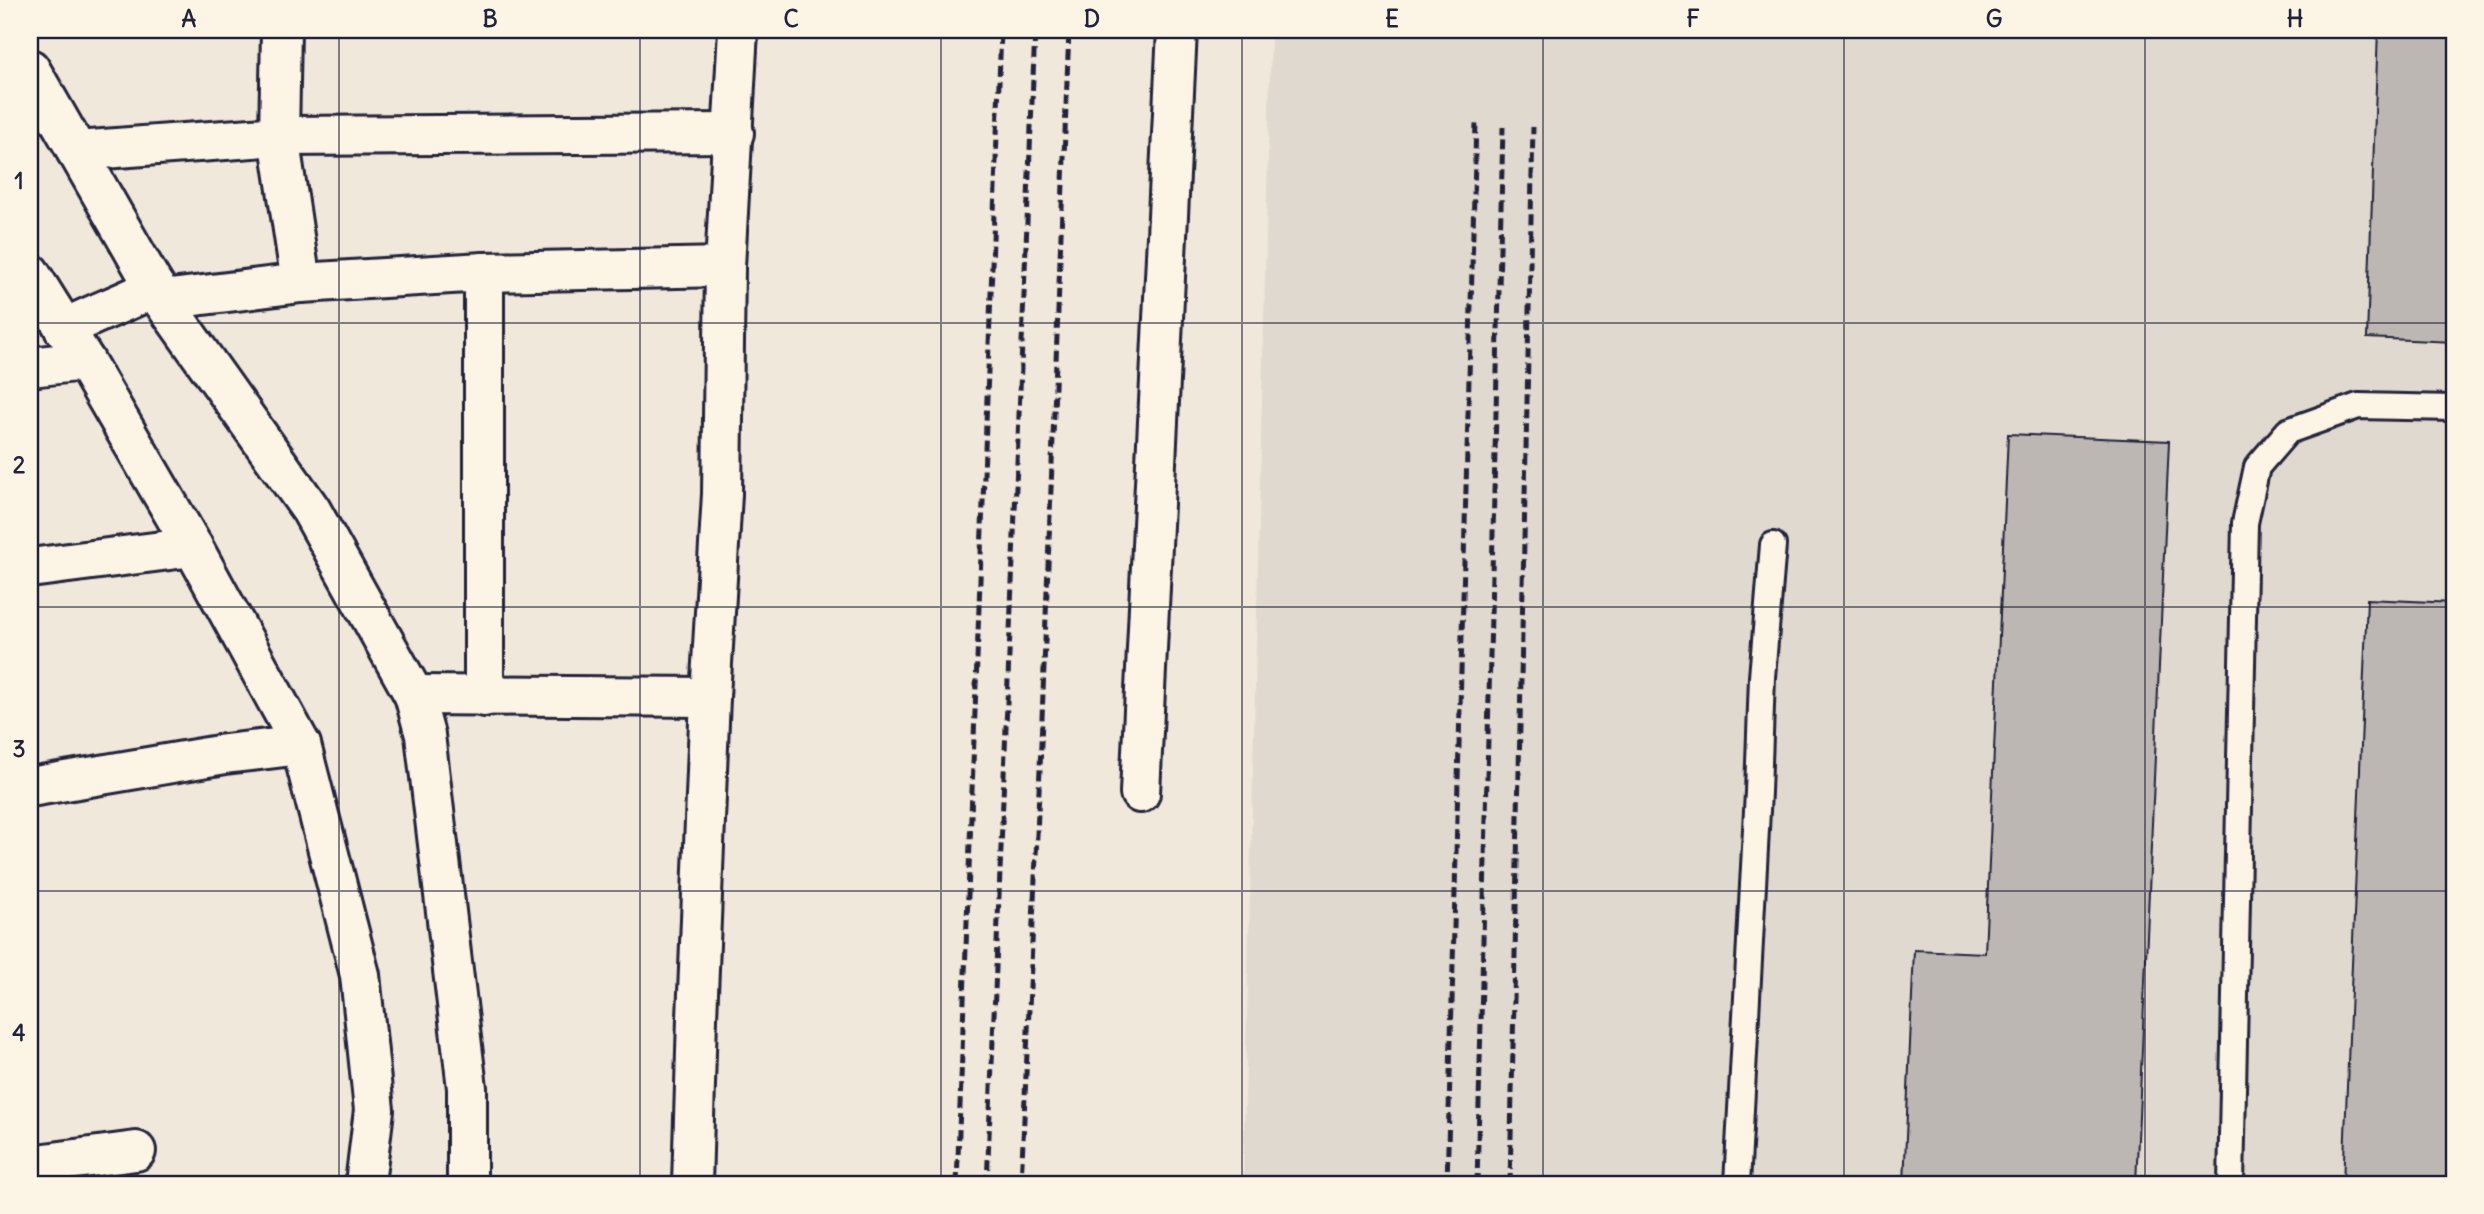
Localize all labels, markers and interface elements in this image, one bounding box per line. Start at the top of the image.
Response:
text: A [182,4,197,33]
text: B [482,4,498,33]
text: C [783,4,799,33]
text: D [1084,4,1100,33]
text: E [1385,4,1399,33]
text: F [1686,4,1700,33]
text: G [1986,4,2002,33]
text: H [2287,4,2303,33]
text: 1 [14,166,24,195]
text: 2 [13,450,26,479]
text: 3 [12,734,26,763]
text: 4 [12,1018,26,1047]

